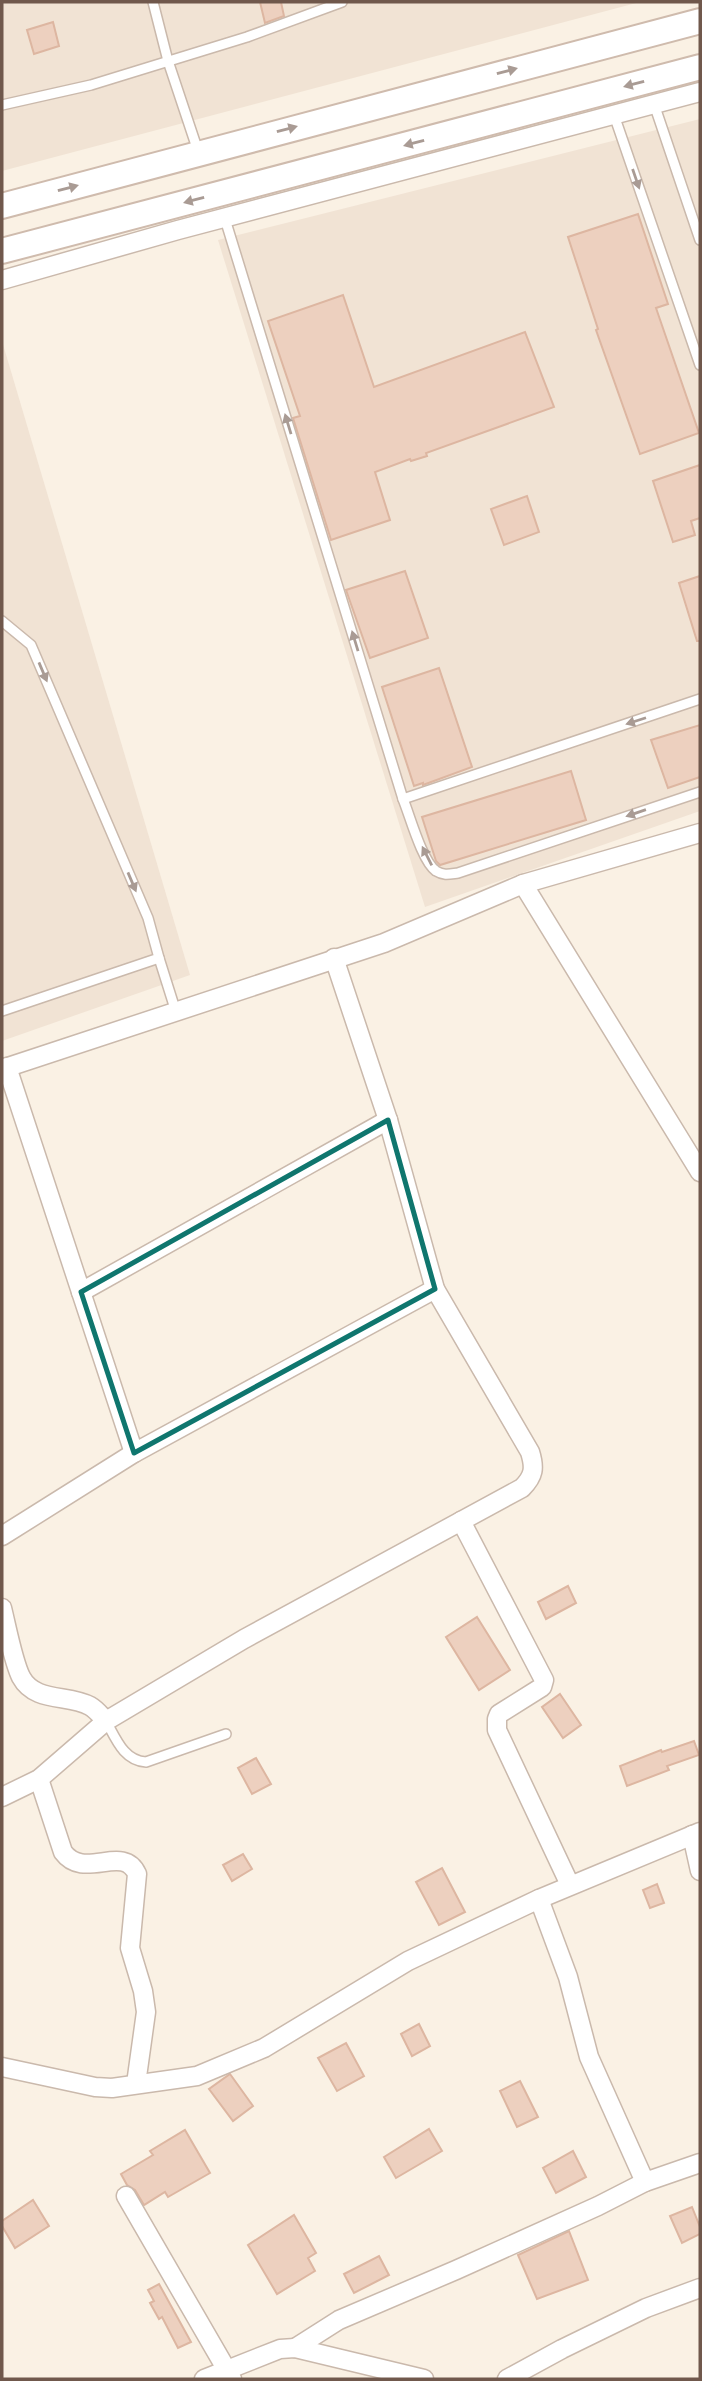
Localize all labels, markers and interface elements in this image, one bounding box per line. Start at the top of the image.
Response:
one-way arrow [497,65,519,76]
one-way arrow [623,80,644,90]
one-way arrow [277,123,299,134]
one-way arrow [403,138,425,149]
one-way arrow [631,169,642,190]
one-way arrow [57,182,79,193]
one-way arrow [183,195,205,206]
one-way arrow [282,413,292,434]
one-way arrow [349,630,359,651]
one-way arrow [38,662,49,683]
one-way arrow [625,716,646,727]
one-way arrow [625,809,646,819]
one-way arrow [422,846,434,866]
one-way arrow [127,871,138,892]

